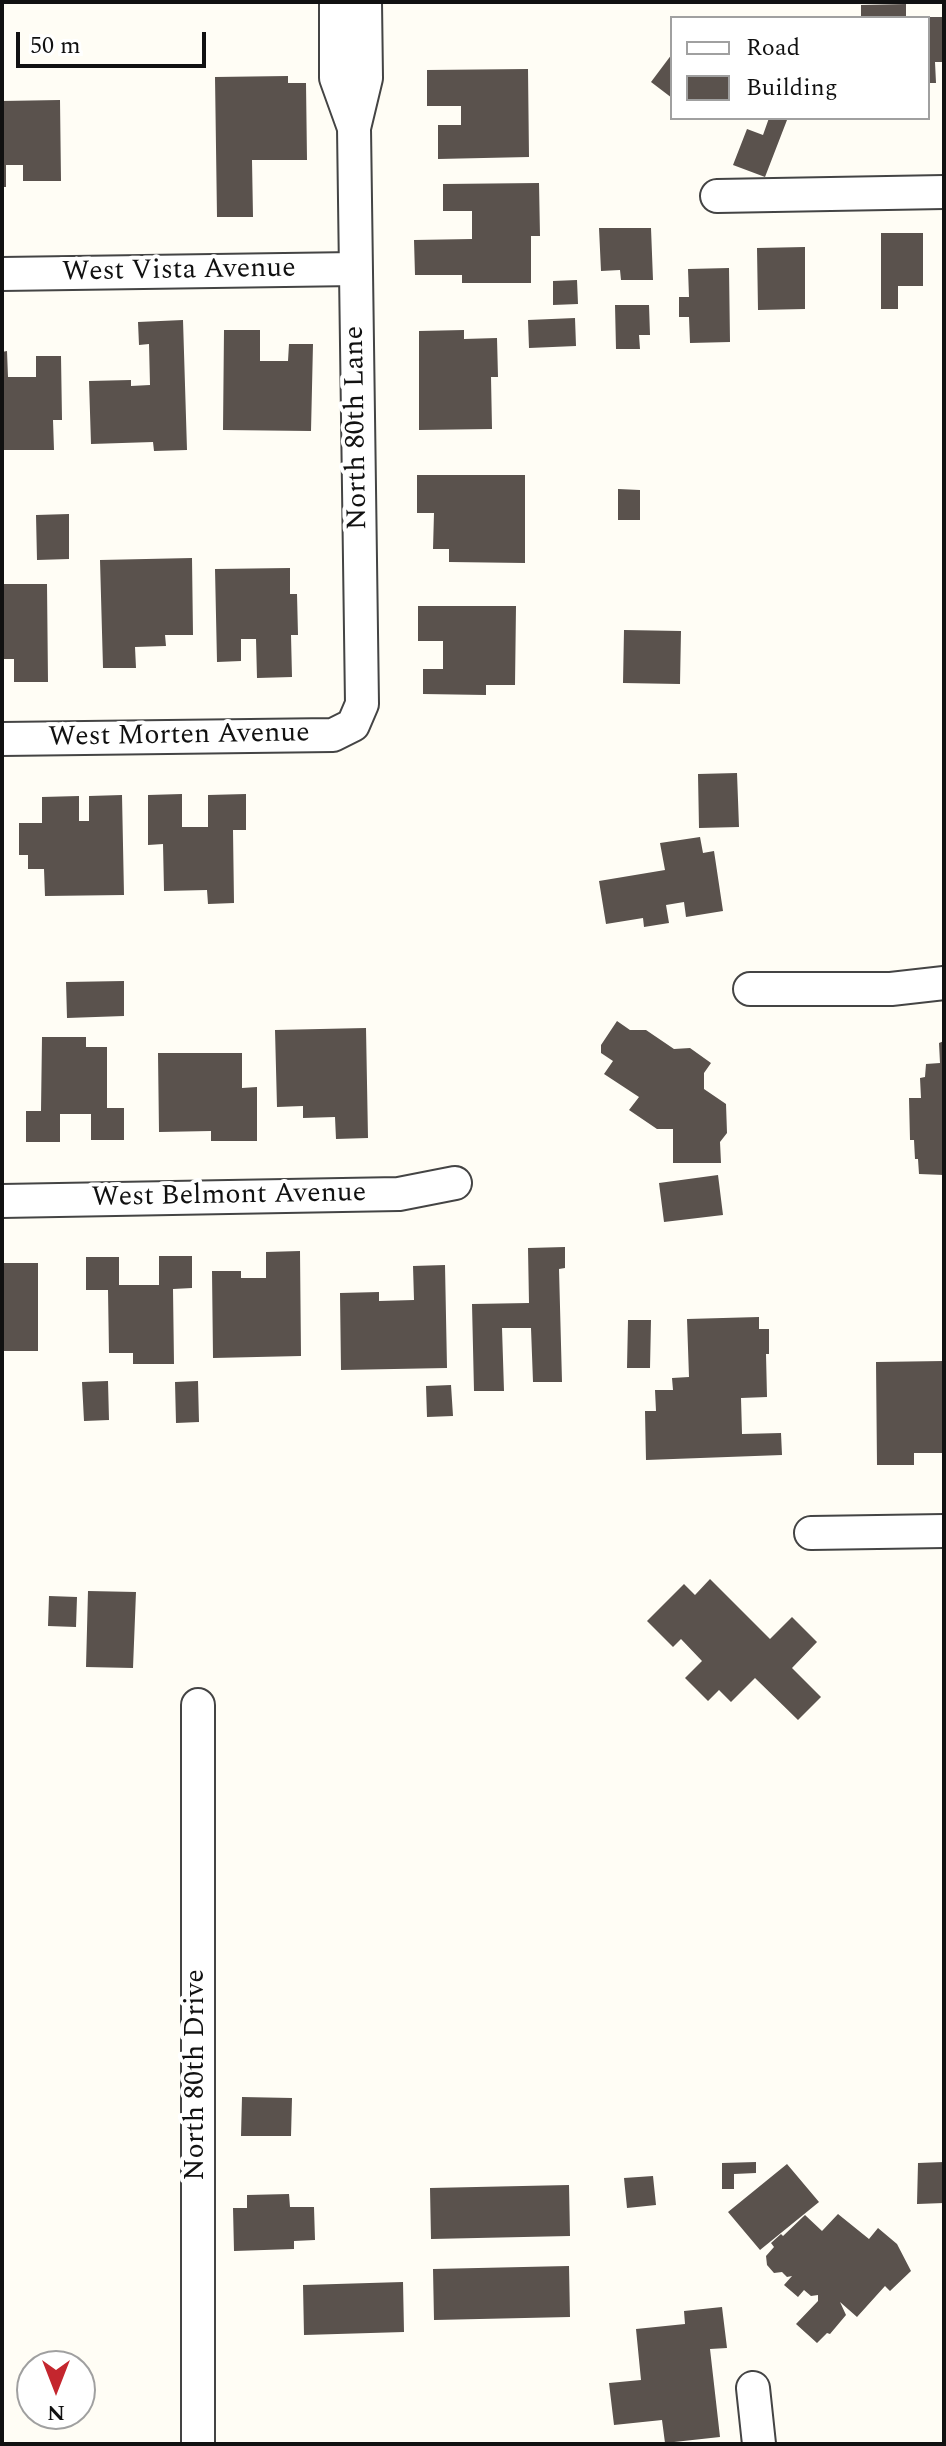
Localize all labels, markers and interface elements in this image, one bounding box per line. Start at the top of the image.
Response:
scale bar [20,16,210,66]
legend [670,16,930,120]
text: 50 m [30,28,81,64]
text: Road [746,30,800,66]
text: Building [746,70,838,106]
street label: West Vista Avenue [62,253,296,291]
street label: North 80th Lane [339,326,377,530]
street label: West Morten Avenue [48,718,310,756]
street label: West Belmont Avenue [91,1178,367,1216]
street label: North 80th Drive [181,1969,215,2181]
north arrow [16,2350,96,2430]
text: N [47,2396,65,2429]

